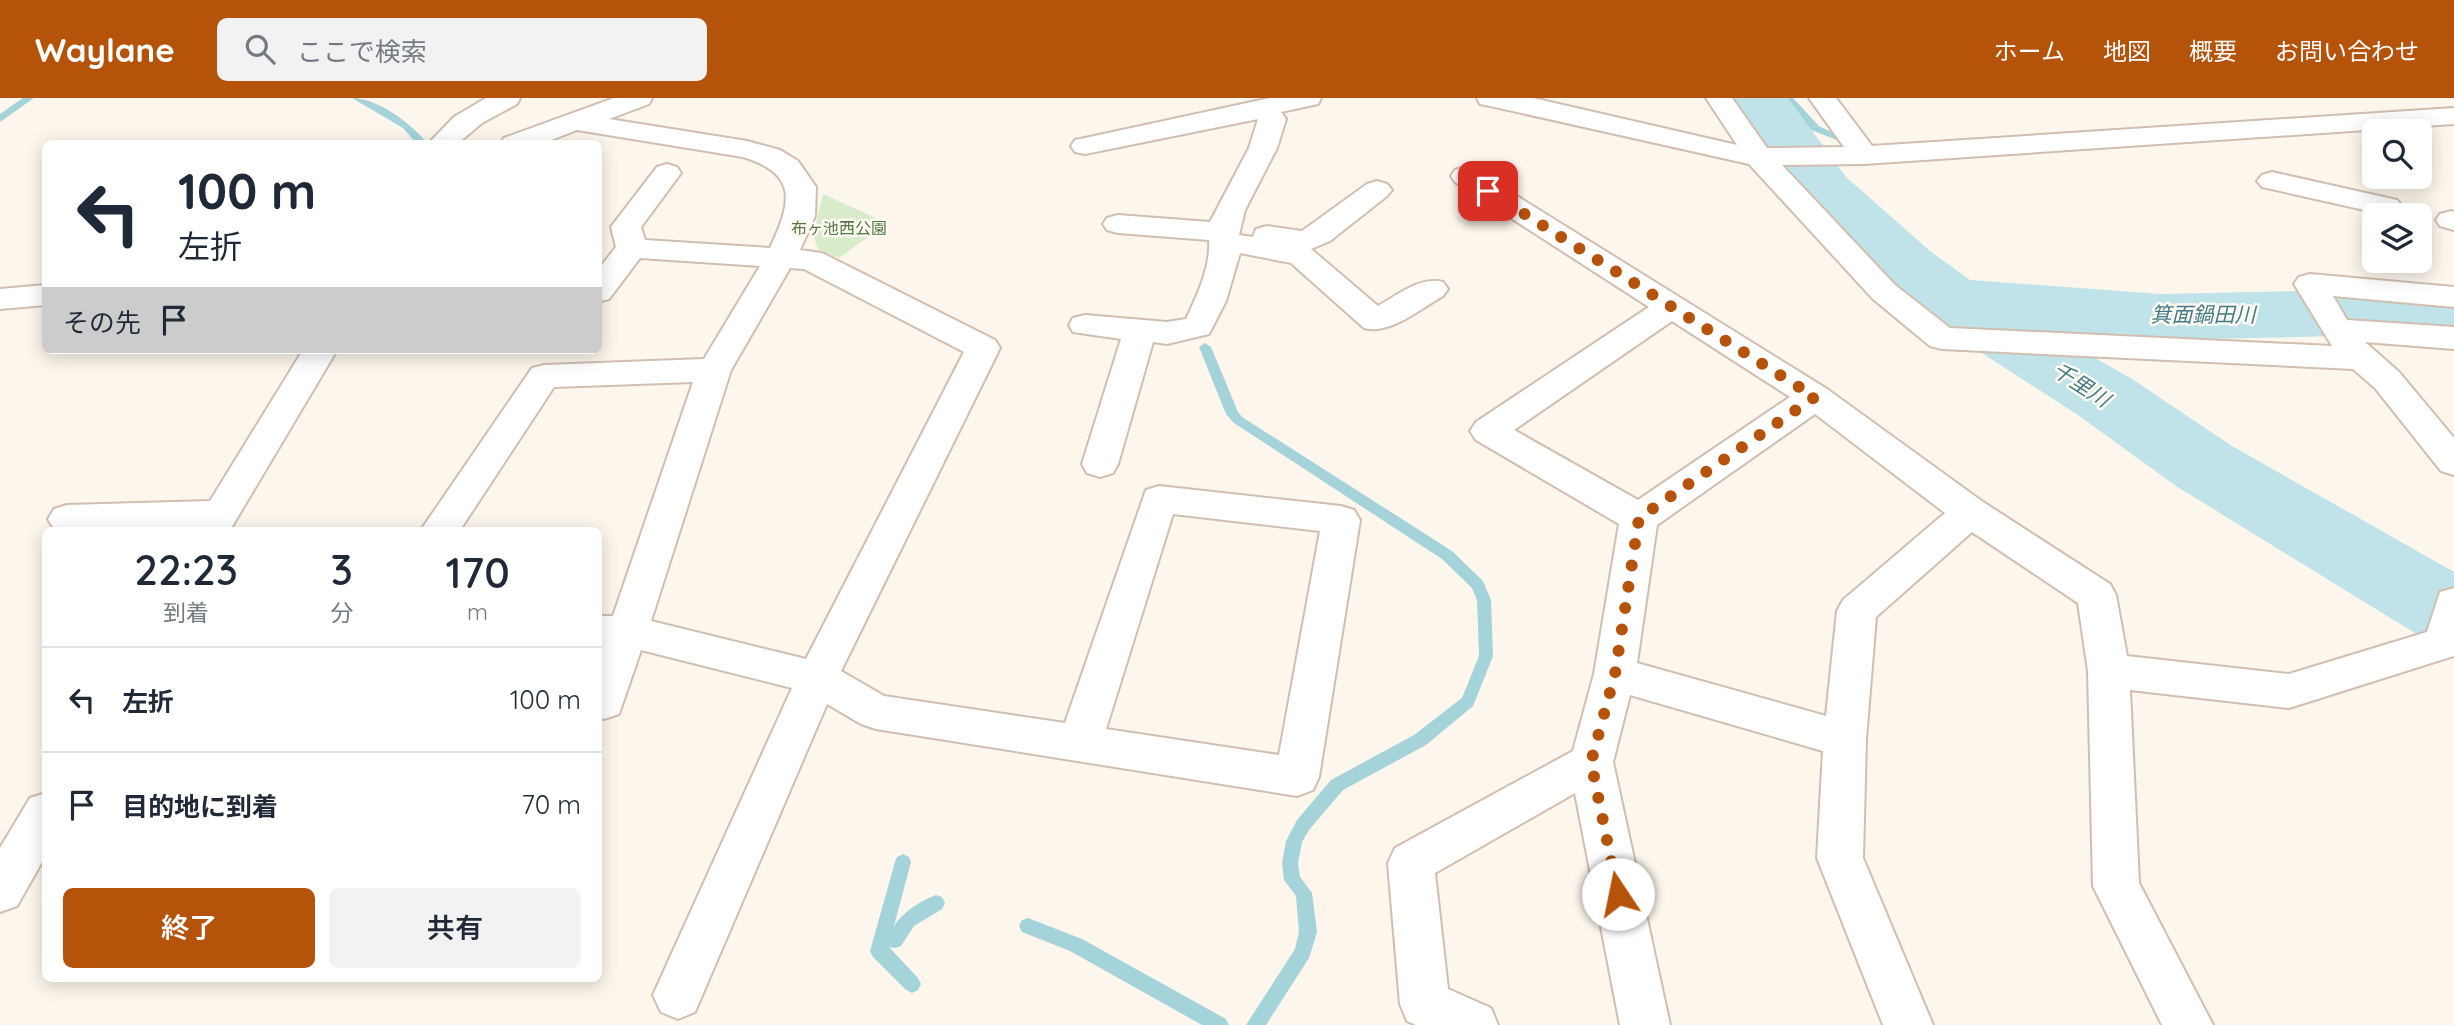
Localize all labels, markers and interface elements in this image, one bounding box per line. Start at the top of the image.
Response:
search box [217,18,707,81]
text: Waylane [35,29,175,70]
icon: search [241,30,279,68]
text: ここで検索 [297,35,427,68]
text: ホーム [1994,36,2065,66]
text: 地図 [2103,36,2151,66]
text: 概要 [2189,36,2237,66]
text: お問い合わせ [2275,36,2419,66]
map controls [2362,119,2432,273]
button: search [2362,119,2432,189]
text: 100 m [178,160,316,221]
pin [1458,161,1518,221]
icon: left [63,168,154,259]
icon: arrive [1469,172,1507,210]
button: layers [2362,203,2432,273]
park label: 布ヶ池西公園 [791,218,887,238]
text: 左折 [178,226,242,266]
icon: arrive [155,301,193,339]
water label: 箕面鍋田川 [2151,301,2257,327]
text: その先 [63,306,141,339]
water label: 千里川 [2048,356,2117,413]
text: 22:23 [134,543,238,596]
text: 3 [331,543,353,596]
text: 170 [446,546,510,599]
text: m [467,597,488,626]
text: 到着 [163,598,209,627]
text: 分 [330,598,353,627]
icon: left [63,681,101,719]
text: 100 m [510,683,581,716]
text: 左折 [122,685,174,718]
icon: arrive [63,786,101,824]
text: 70 m [521,788,581,821]
text: 目的地に到着 [122,790,278,823]
position arrow [1581,857,1655,931]
button: 終了 [63,888,315,968]
button: 共有 [329,888,581,968]

